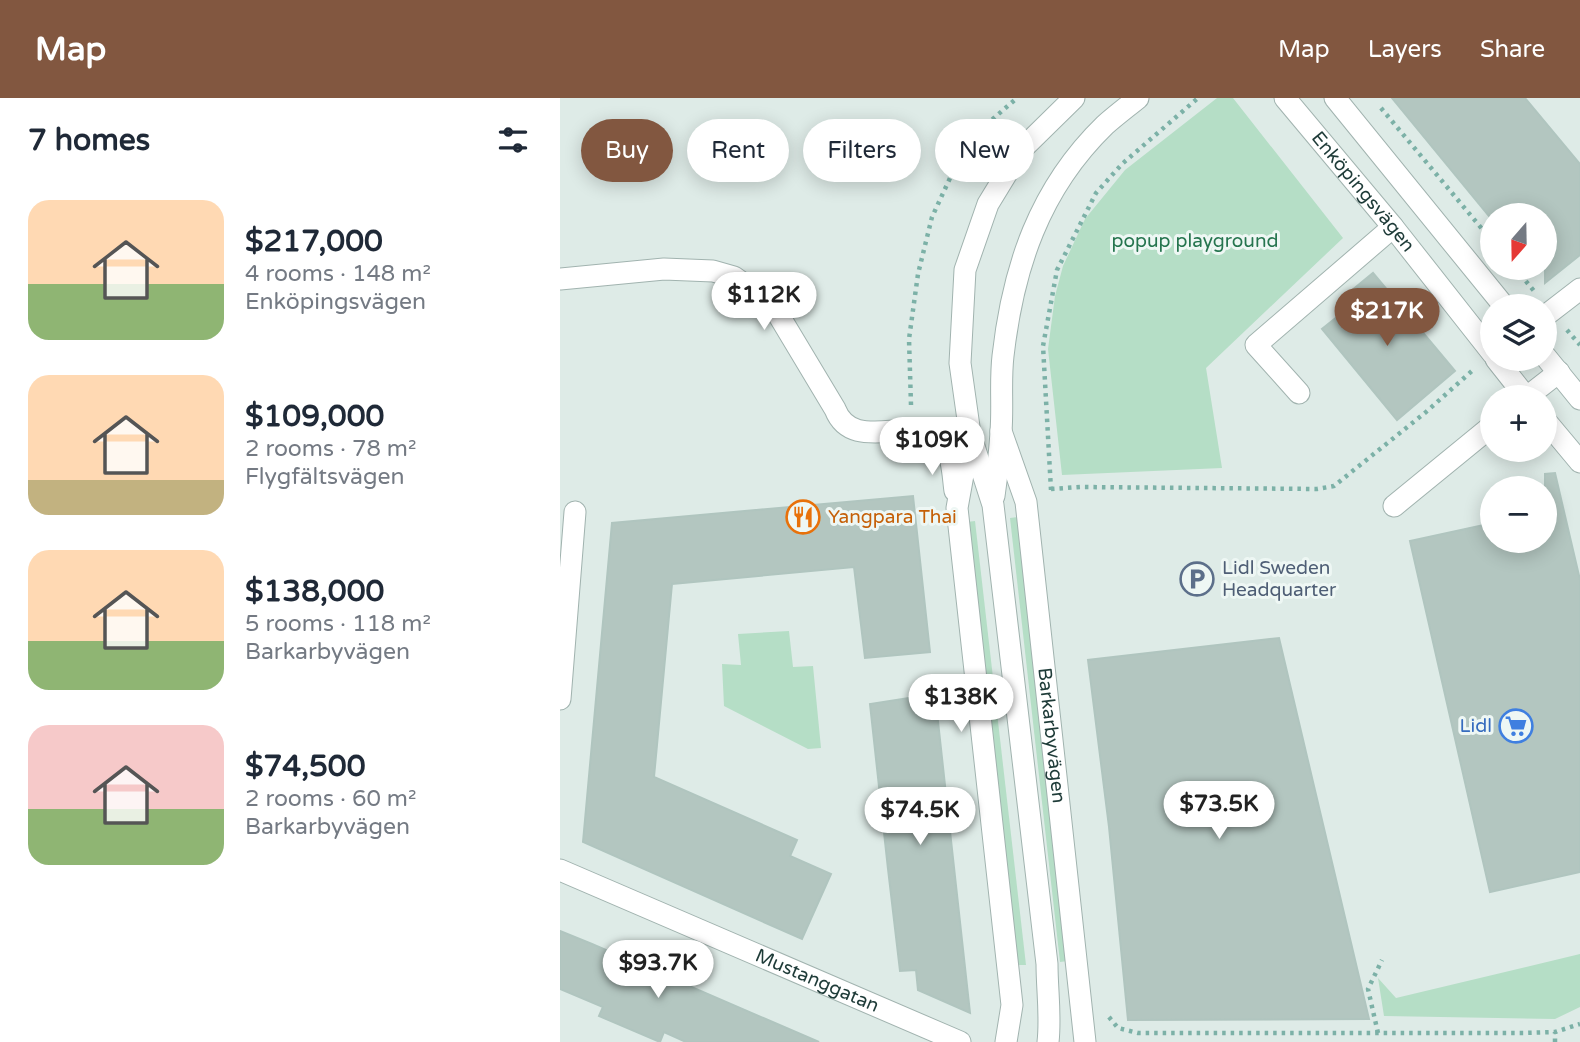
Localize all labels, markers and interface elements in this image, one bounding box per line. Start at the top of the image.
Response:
text: Map [35,30,106,69]
text: Map [1278,35,1330,64]
text: Layers [1368,35,1442,64]
text: Share [1480,35,1545,64]
chip: Buy [581,119,673,182]
chip: Rent [687,119,789,182]
chip: Filters [803,119,921,182]
chip: New [935,119,1034,182]
icon: filters [494,121,532,159]
text: 7 homes [28,122,150,159]
street label: Enköpingsvägen [1307,127,1419,256]
north arrow [1480,203,1558,280]
map controls [1480,203,1557,553]
text: $217,000 [245,223,383,260]
icon: home [84,228,168,312]
park label: popup playground [1112,230,1279,252]
text: 4 rooms · 148 m² [245,260,431,288]
pin: $112K [715,272,813,332]
text: $112K [728,281,800,309]
text: Enköpingsvägen [245,288,426,316]
pin: $217K [1338,288,1436,348]
button: layers [1480,294,1557,371]
text: $217K [1351,297,1423,325]
button: + [1480,385,1557,462]
text: $109,000 [245,398,384,435]
icon: home [84,403,168,487]
pin: $109K [883,418,981,477]
text: $109K [896,426,968,454]
text: 2 rooms · 78 m² [245,435,416,463]
text: Flygfältsvägen [245,463,405,491]
button: − [1480,476,1557,553]
restaurant icon: Yangpara Thai [784,498,822,536]
place label: Yangpara Thai [828,506,957,528]
place label: Lidl Sweden Headquarter [1222,557,1337,601]
parking icon: Lidl Sweden Headquarter [1178,560,1216,598]
text: $138,000 [245,573,384,610]
icon: home [84,578,168,662]
text: 5 rooms · 118 m² [245,610,431,638]
text: Barkarbyvägen [245,638,410,666]
street label: Barkarbyvägen [1033,666,1070,804]
pin: $138K [912,674,1010,734]
text: $138K [925,683,997,711]
supermarket icon: Lidl [1497,707,1535,745]
place label: Lidl [1460,715,1492,737]
text: $74,500 [245,748,365,785]
icon: home [84,753,168,837]
pin: $73.5K [1162,782,1276,841]
text: 2 rooms · 60 m² [245,785,416,813]
pin: $74.5K [863,788,977,847]
text: $73.5K [1180,790,1258,818]
text: $74.5K [881,796,959,824]
text: Barkarbyvägen [245,813,410,841]
pin: $93.7K [601,940,715,1000]
street label: Mustanggatan [752,944,882,1017]
text: $93.7K [619,949,697,977]

